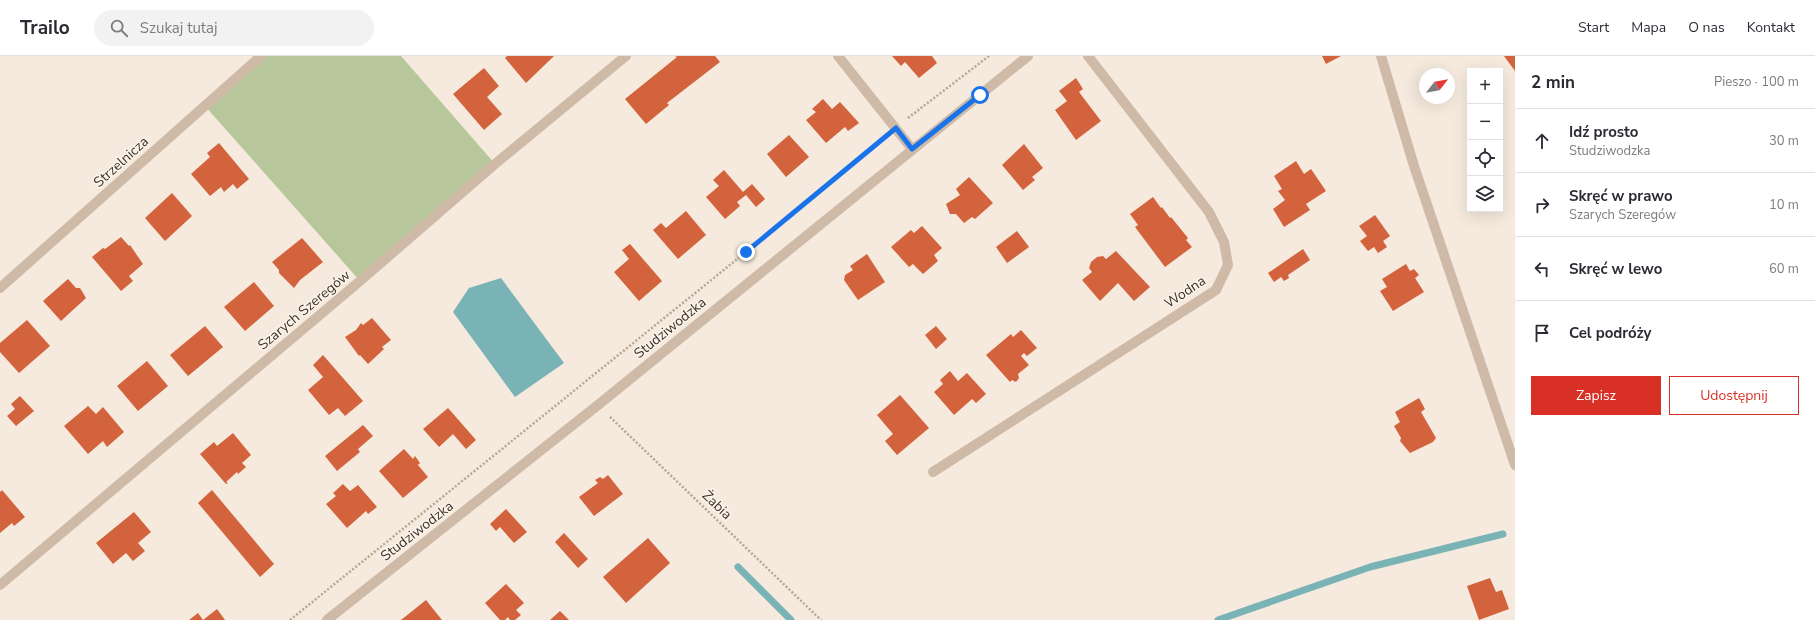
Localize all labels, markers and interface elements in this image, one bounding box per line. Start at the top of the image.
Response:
search box [94,10,374,46]
text: Trailo [20,15,70,41]
icon: search [108,17,130,39]
text: Szukaj tutaj [140,18,218,38]
text: Start [1578,18,1609,37]
text: Mapa [1631,18,1666,37]
text: O nas [1688,18,1725,37]
text: Kontakt [1747,18,1795,37]
north arrow [1419,68,1455,104]
map controls [1467,68,1503,212]
button: + [1467,68,1503,104]
text: 2 min [1531,71,1575,94]
text: Pieszo · 100 m [1714,73,1799,91]
route start [971,86,989,104]
button: − [1467,104,1503,140]
text: Idź prosto [1569,122,1638,142]
icon: ahead [1531,130,1553,152]
street label: Strzelnicza [89,132,153,192]
text: 30 m [1769,132,1799,150]
button: locate [1467,140,1503,176]
text: Studziwodzka [1569,142,1650,160]
button: layers [1467,176,1503,212]
text: Skręć w prawo [1569,186,1673,206]
icon: right [1531,194,1553,216]
text: 10 m [1769,196,1799,214]
text: Szarych Szeregów [1569,206,1676,224]
route end [737,243,755,261]
icon: left [1531,258,1553,280]
text: Skręć w lewo [1569,259,1662,279]
text: 60 m [1769,260,1799,278]
street label: Szarych Szeregów [254,265,354,354]
street label: Wodna [1161,271,1209,313]
street label: Studziwodzka [630,293,710,363]
icon: arrive [1531,322,1553,344]
text: Cel podróży [1569,323,1651,343]
button: Zapisz [1531,376,1661,415]
button: Udostępnij [1669,376,1799,415]
street label: Żabia [698,486,736,524]
street label: Studziwodzka [377,497,457,565]

